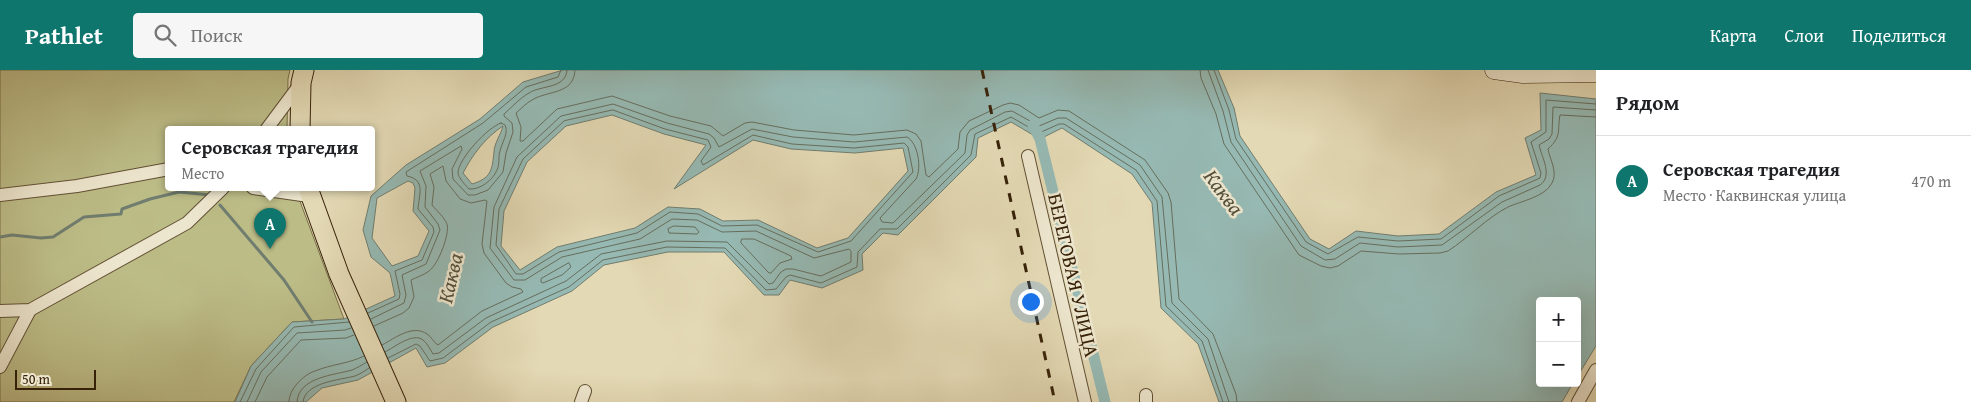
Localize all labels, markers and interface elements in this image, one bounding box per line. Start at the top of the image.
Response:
search box [133,13,483,58]
text: Pathlet [25,18,103,53]
icon: search [151,21,179,49]
text: Поиск [191,21,242,49]
text: Карта [1710,22,1757,49]
text: Слои [1785,22,1824,49]
text: Поделиться [1852,22,1946,49]
text: Рядом [1616,87,1679,118]
popup [165,126,375,191]
text: Серовская трагедия [181,133,359,161]
text: Серовская трагедия [1663,155,1840,183]
text: Место [181,161,225,185]
water label: Каква [1196,163,1252,222]
text: A [1627,169,1637,193]
text: 470 m [1911,169,1951,193]
text: Место · Каквинская улица [1663,183,1846,207]
street label: БЕРЕГОВАЯ УЛИЦА [1041,190,1107,360]
pin: A [254,208,286,249]
water label: Каква [429,250,471,306]
your location [1018,289,1044,315]
map controls [1536,297,1581,387]
button: + [1536,297,1581,342]
button: − [1536,342,1581,387]
scale bar [15,367,96,390]
text: 50 m [22,369,50,389]

